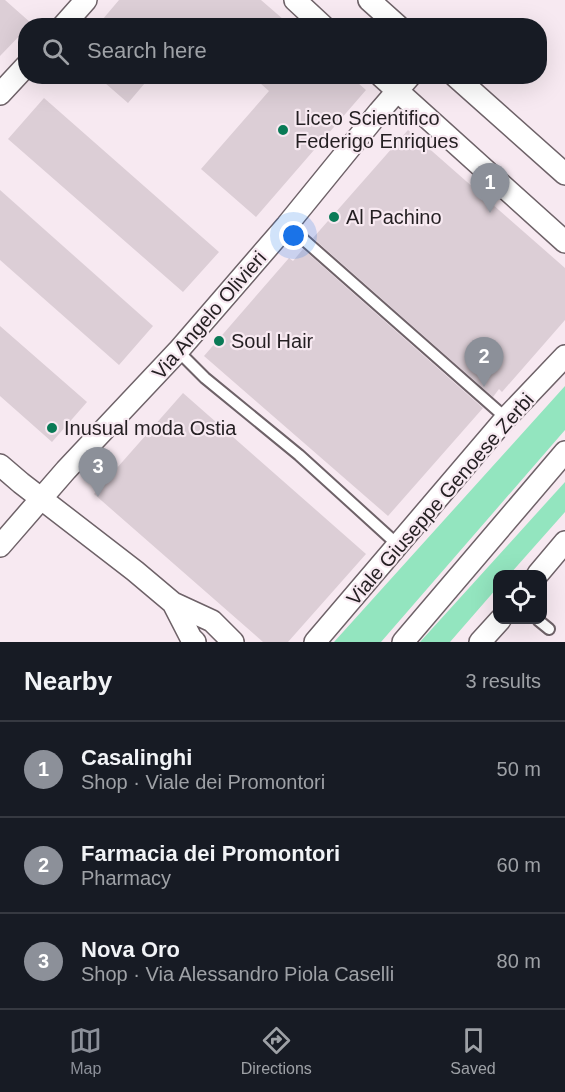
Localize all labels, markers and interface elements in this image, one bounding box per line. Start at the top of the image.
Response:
search box [18,18,547,84]
icon: search [39,35,72,68]
text: Search here [87,38,207,63]
place label: Liceo Scientifico Federigo Enriques [295,107,458,152]
marker: Liceo Scientifico Federigo Enriques [276,123,290,137]
pin: 1 [470,164,510,213]
place label: Al Pachino [346,206,442,228]
marker: Al Pachino [327,210,341,224]
your location [279,221,308,250]
street label: Via Angelo Olivieri [148,247,270,383]
place label: Soul Hair [231,330,314,352]
marker: Soul Hair [212,334,226,348]
pin: 2 [464,338,504,387]
street label: Viale Giuseppe Genoese Zerbi [342,389,538,609]
place label: Inusual moda Ostia [64,417,237,439]
marker: Inusual moda Ostia [45,421,59,435]
pin: 3 [78,448,118,497]
map controls [493,570,547,624]
button: locate [493,570,547,624]
text: Nearby [24,666,112,696]
text: 3 results [465,670,541,692]
text: Casalinghi [81,745,192,770]
text: 1 [38,758,49,780]
text: 50 m [497,758,541,780]
text: Shop · Viale dei Promontori [81,771,325,793]
text: Farmacia dei Promontori [81,841,340,866]
text: 2 [38,854,49,876]
text: 60 m [497,854,541,876]
text: Pharmacy [81,867,171,889]
text: Nova Oro [81,937,180,962]
text: 3 [38,950,49,972]
text: 80 m [497,950,541,972]
text: Shop · Via Alessandro Piola Caselli [81,963,394,985]
tab: Map [69,1024,102,1078]
tab: Directions [241,1024,312,1078]
tab: Saved [450,1024,496,1078]

